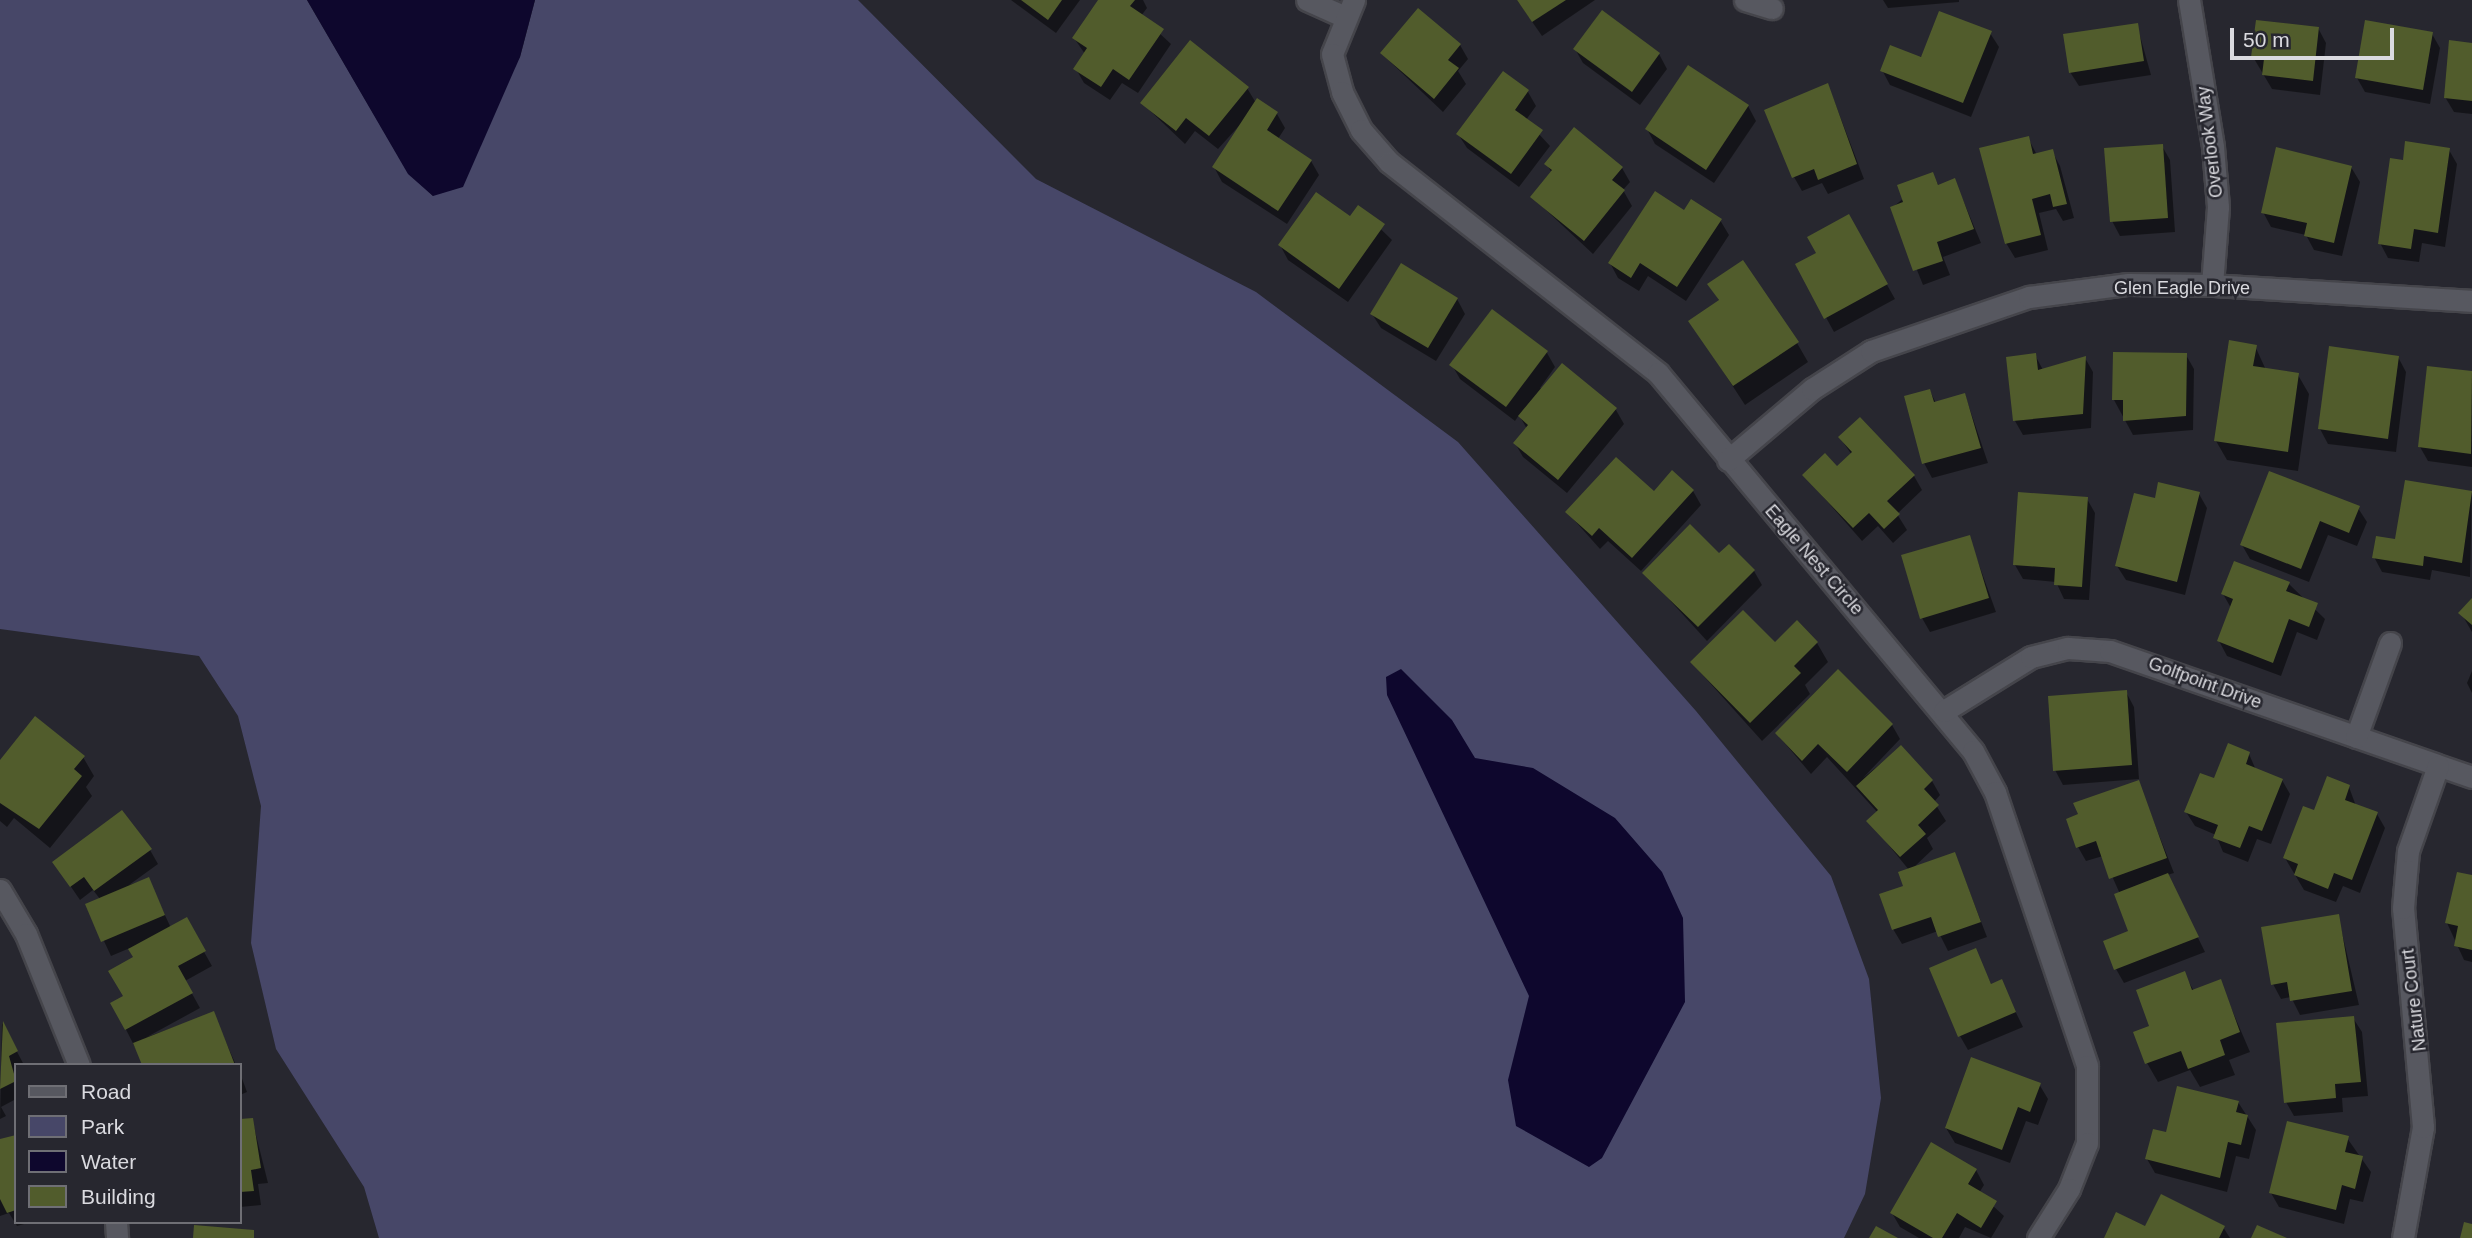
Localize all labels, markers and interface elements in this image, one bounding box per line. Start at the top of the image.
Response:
scale bar [2234,14,2398,58]
text: 50 m [2243,28,2290,51]
street label: Overlook Way [2192,85,2228,199]
street label: Glen Eagle Drive [2114,277,2250,299]
street label: Eagle Nest Circle [1760,500,1868,620]
street label: Golfpoint Drive [2145,652,2265,714]
street label: Nature Court [2397,948,2431,1052]
legend [14,1063,242,1224]
text: Road [81,1080,131,1103]
text: Park [81,1115,124,1138]
text: Water [81,1150,136,1173]
text: Building [81,1185,156,1208]

